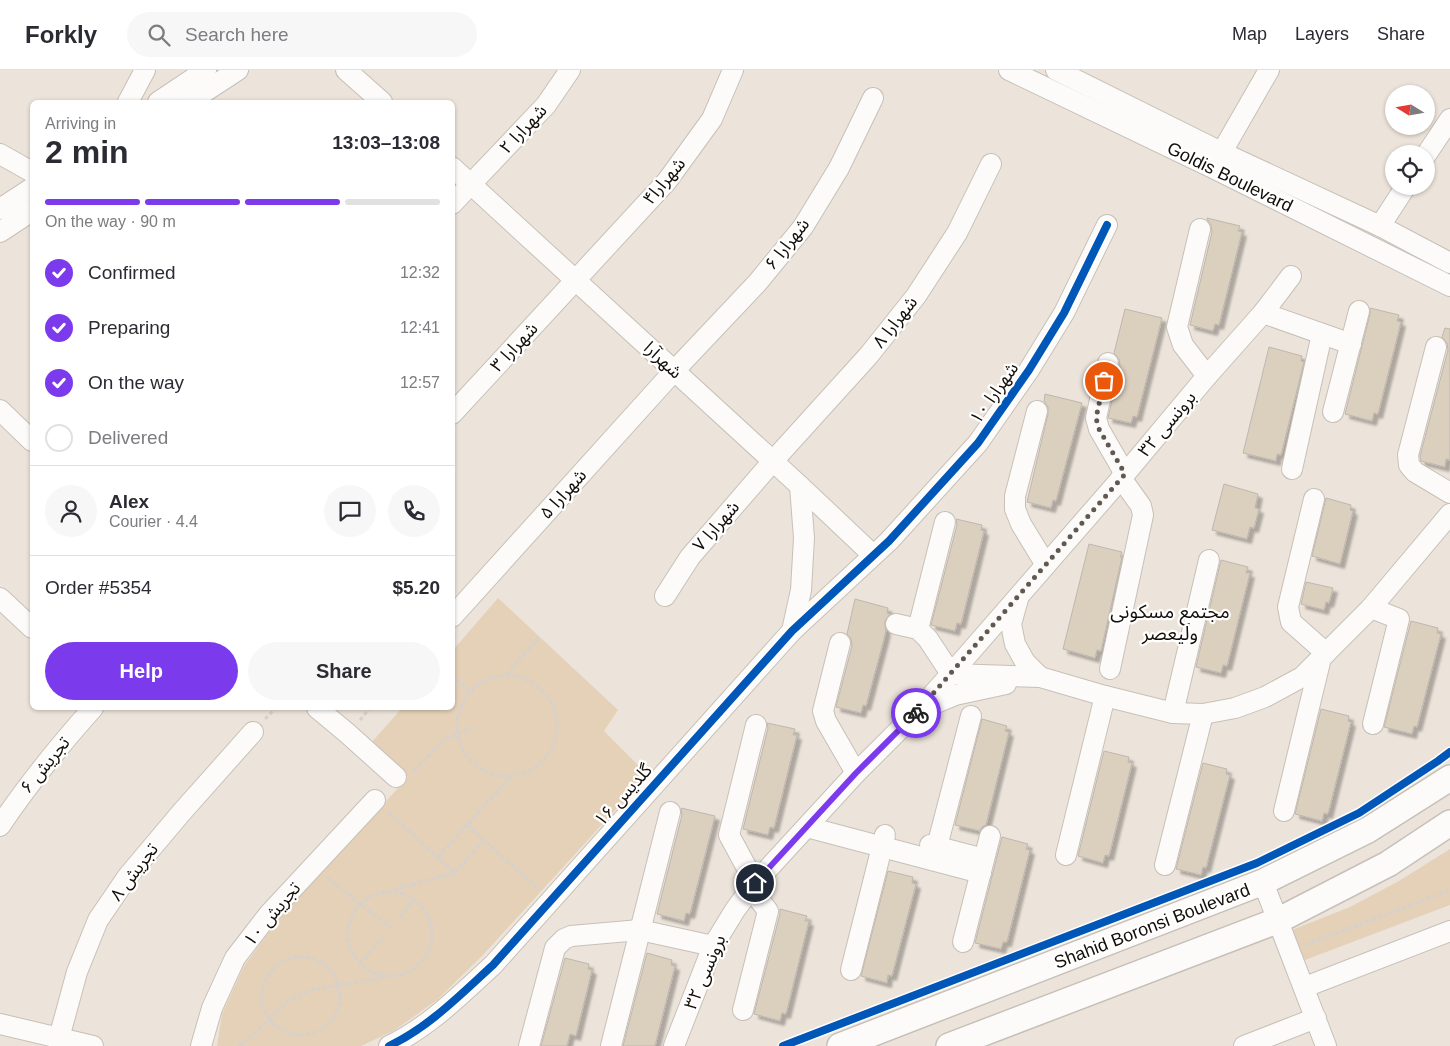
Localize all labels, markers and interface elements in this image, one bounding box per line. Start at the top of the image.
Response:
search box [127,12,477,57]
text: Forkly [25,21,97,48]
icon: search [145,21,173,49]
text: Search here [185,24,289,45]
text: Map [1232,24,1267,44]
text: Layers [1295,24,1349,44]
text: Share [1377,24,1425,44]
north arrow [1385,85,1435,135]
map controls [1385,85,1435,195]
street label: شهرارا ۲ [495,100,551,158]
text: Arriving in [45,115,116,132]
text: 13:03–13:08 [332,132,440,153]
text: 2 min [45,134,129,170]
street label: Goldis Boulevard [1164,138,1296,216]
button: locate [1385,145,1435,195]
street label: شهرارا۴ [639,154,690,209]
text: On the way · 90 m [45,213,176,230]
street label: شهرارا ۶ [761,214,814,274]
icon: check [45,259,73,287]
text: Confirmed [88,262,176,283]
text: 12:32 [400,264,440,281]
street label: شهرارا ۸ [869,292,922,352]
icon: check [45,314,73,342]
text: Preparing [88,317,170,338]
street label: شهرارا ۳ [486,318,542,376]
text: 12:41 [400,319,440,336]
street label: شهرآرا [639,337,686,383]
street label: شهرارا ۱۰ [966,358,1023,428]
pin [1083,360,1125,402]
icon: bag [1090,367,1118,395]
icon: check [45,369,73,397]
text: On the way [88,372,184,393]
text: 12:57 [400,374,440,391]
street label: برونسی ۳۲ [1134,387,1201,461]
text: Delivered [88,427,168,448]
street label: شهرارا ۵ [536,465,591,524]
button: person [45,485,97,537]
button: chat [324,485,376,537]
button: phone [388,485,440,537]
text: Alex [109,491,149,512]
street label: شهرارا ۷ [689,497,744,556]
text: Courier · 4.4 [109,513,198,530]
text: Order #5354 [45,577,152,598]
text: $5.20 [392,577,440,598]
district label: مجتمع مسکونی ولیعصر [1110,601,1230,645]
button: Help [45,642,238,700]
button: Share [248,642,440,700]
courier [891,688,941,738]
icon: bike [902,699,930,727]
street label: تجریش ۶ [16,733,75,798]
street label: گلدیس ۱۶ [590,760,657,831]
street label: تجریش ۸ [106,839,163,905]
pin [734,862,776,904]
icon: home [741,869,769,897]
street label: تجریش ۱۰ [240,878,305,951]
street label: Shahid Boronsi Boulevard [1051,879,1253,973]
street label: برونسی ۳۲ [680,932,731,1013]

